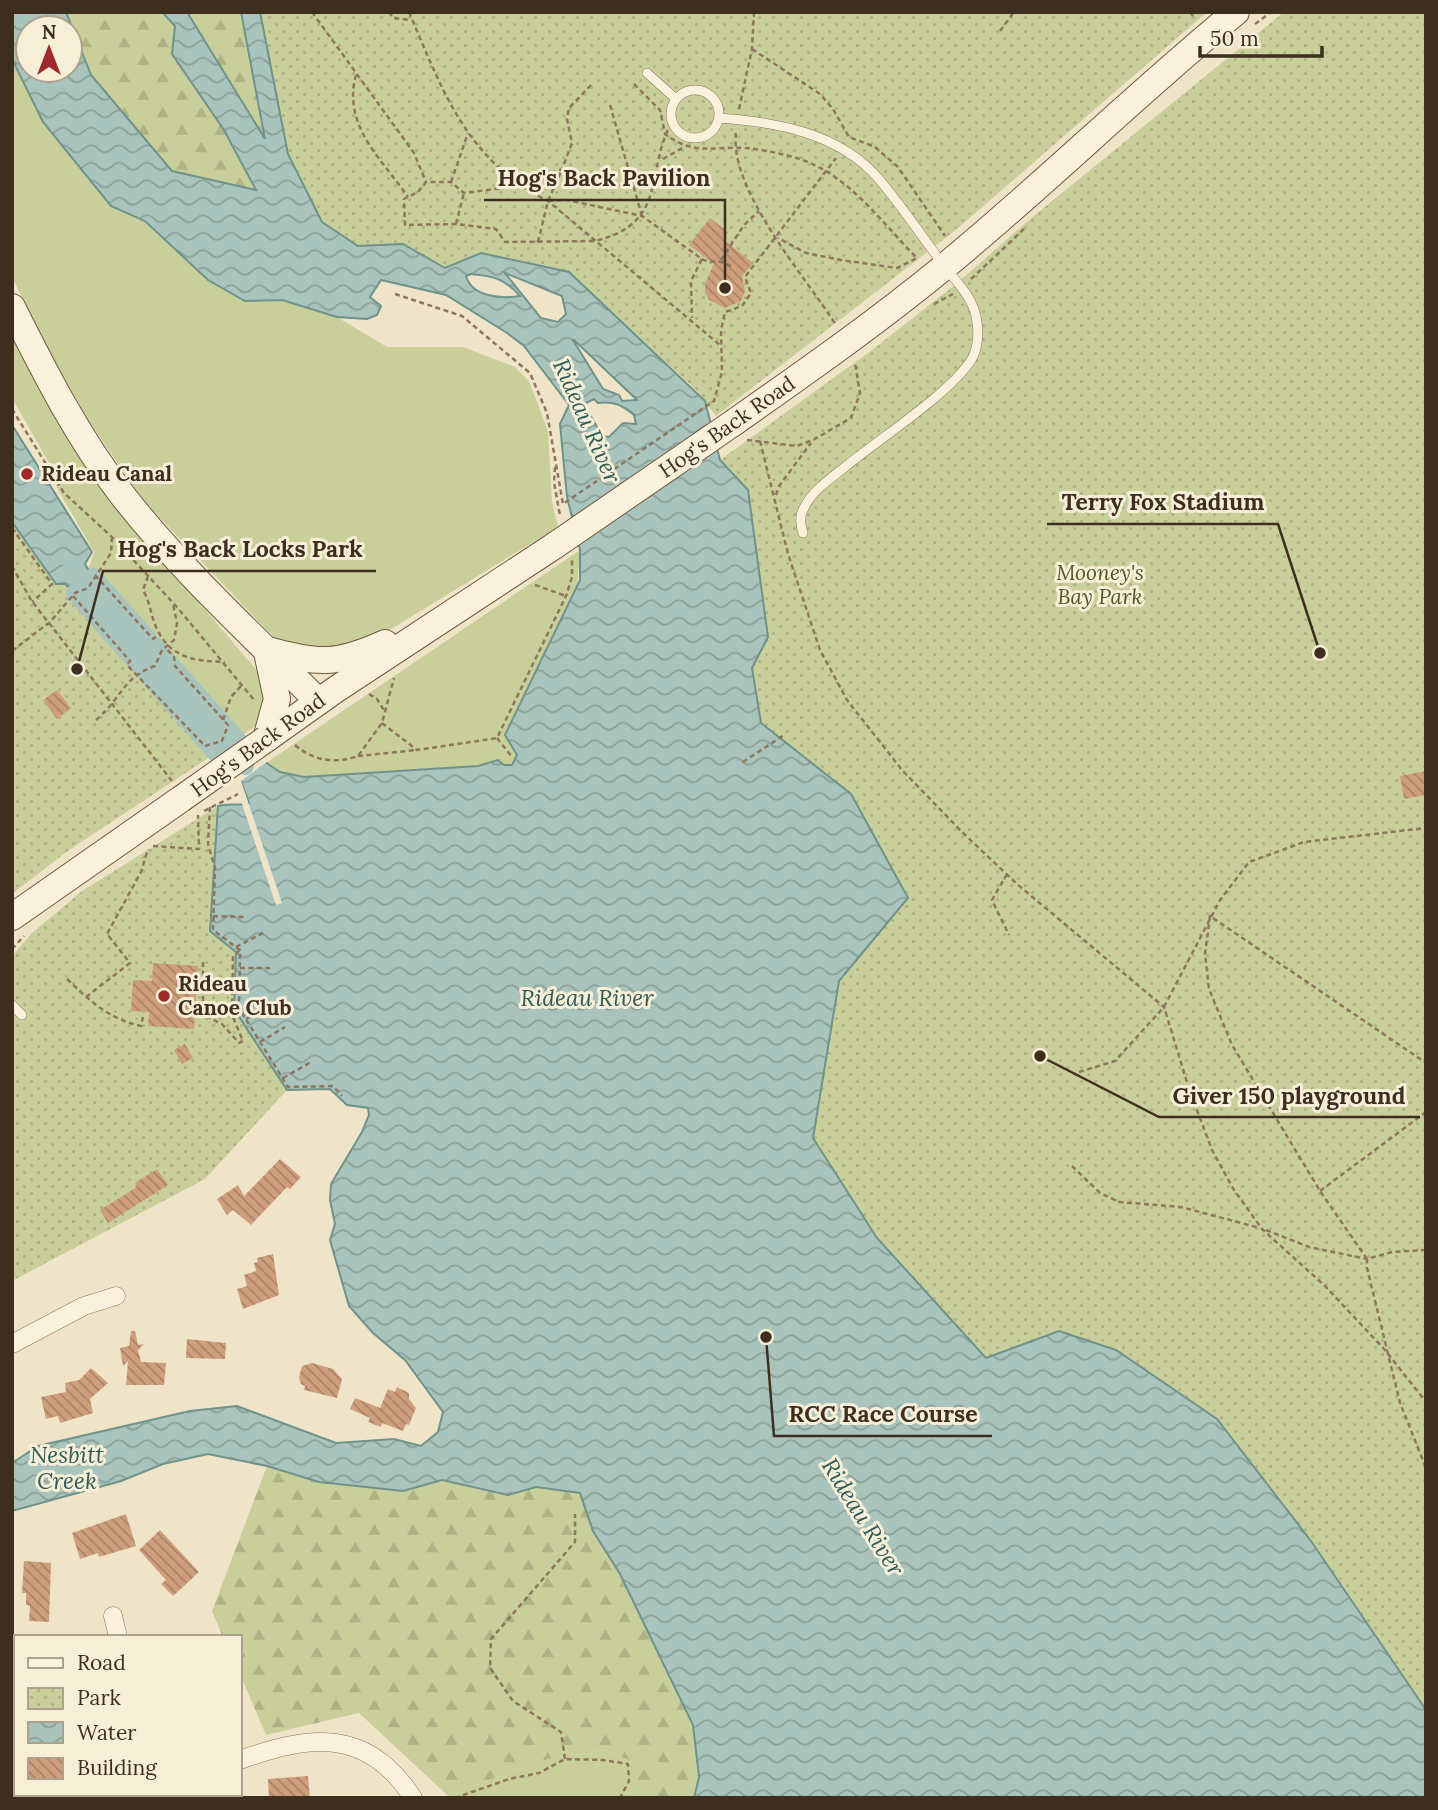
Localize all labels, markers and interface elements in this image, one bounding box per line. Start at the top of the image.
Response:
north arrow [14,14,84,84]
scale bar [1200,14,1322,58]
text: N [42,20,57,44]
text: 50 m [1210,25,1259,52]
callout: Hog's Back Pavilion [484,156,725,200]
text: Hog's Back Pavilion [497,163,711,192]
water label: Rideau River [547,354,628,488]
street label: Hog's Back Road [653,370,800,484]
place label: Rideau Canal [41,460,172,487]
marker: Rideau Canal [19,466,35,482]
callout: Terry Fox Stadium [1047,480,1278,524]
text: Terry Fox Stadium [1062,487,1264,516]
callout: Hog's Back Locks Park [103,527,376,571]
text: Hog's Back Locks Park [117,534,363,563]
park label: Mooney's Bay Park [1056,559,1144,610]
street label: Hog's Back Road [185,687,330,803]
place label: Rideau Canoe Club [178,970,292,1021]
water label: Rideau River [520,983,654,1012]
marker: Rideau Canoe Club [156,988,172,1004]
callout: Giver 150 playground [1159,1073,1420,1117]
text: Giver 150 playground [1173,1081,1406,1110]
callout: RCC Race Course [774,1392,992,1436]
text: RCC Race Course [788,1399,978,1428]
water label: Nesbitt Creek [30,1440,105,1495]
water label: Rideau River [816,1453,911,1581]
legend [14,1635,242,1796]
text: Road [77,1649,126,1676]
text: Park [77,1684,121,1711]
text: Water [77,1719,136,1746]
text: Building [77,1754,157,1781]

